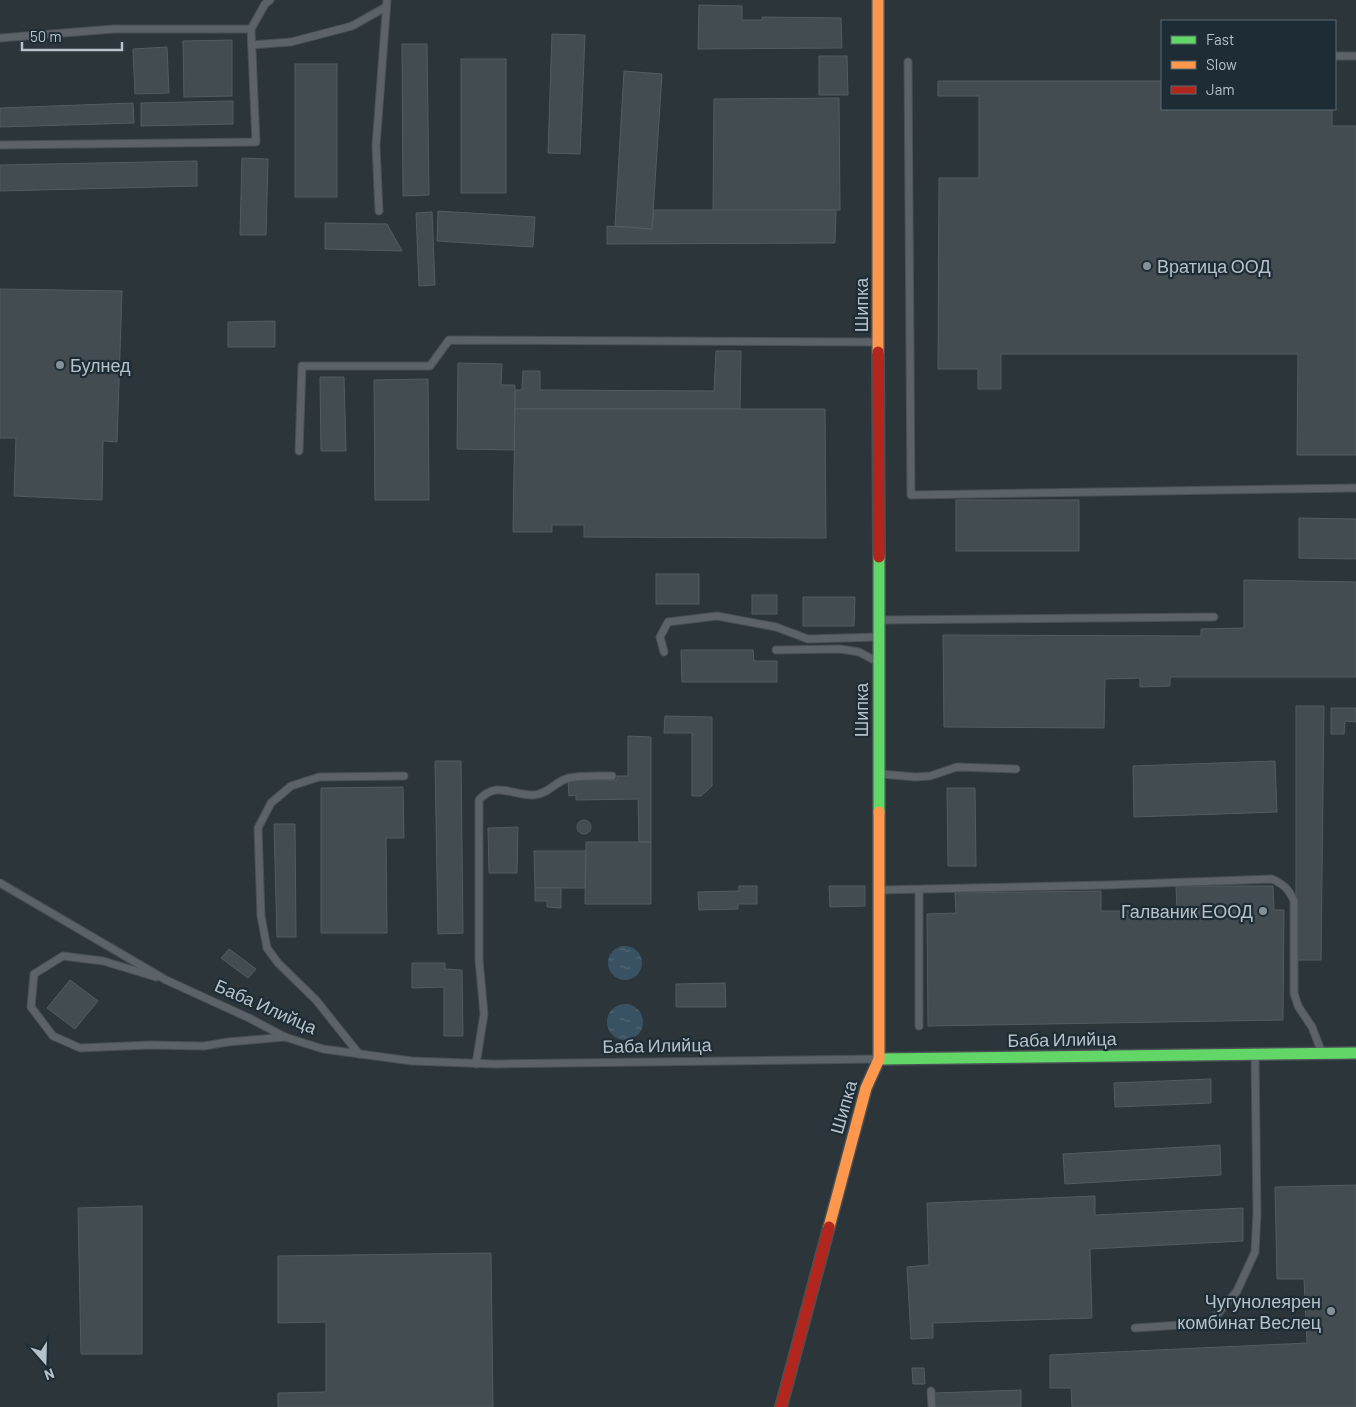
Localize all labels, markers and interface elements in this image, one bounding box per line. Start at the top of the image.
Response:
scale bar [22,20,122,52]
legend [1161,20,1336,110]
text: 50 m [30,27,62,45]
text: Fast [1206,30,1234,48]
text: Slow [1206,55,1237,73]
text: Jam [1206,80,1235,98]
place label: Вратица ООД [1157,255,1271,277]
marker: Вратица ООД [1141,260,1153,272]
street label: Шипка [850,277,872,332]
place label: Булнед [70,354,131,376]
marker: Булнед [54,359,66,371]
street label: Шипка [850,682,872,737]
place label: Галваник ЕООД [1121,900,1253,922]
marker: Галваник ЕООД [1257,905,1269,917]
street label: Баба Илийца [212,974,321,1039]
street label: Баба Илийца [1007,1027,1118,1051]
street label: Баба Илийца [602,1033,713,1057]
street label: Шипка [825,1077,861,1136]
place label: Чугунолеярен комбинат Веслец [1177,1290,1321,1333]
marker: Чугунолеярен комбинат Веслец [1325,1305,1337,1317]
north arrow [20,1337,70,1387]
text: N [42,1365,57,1384]

